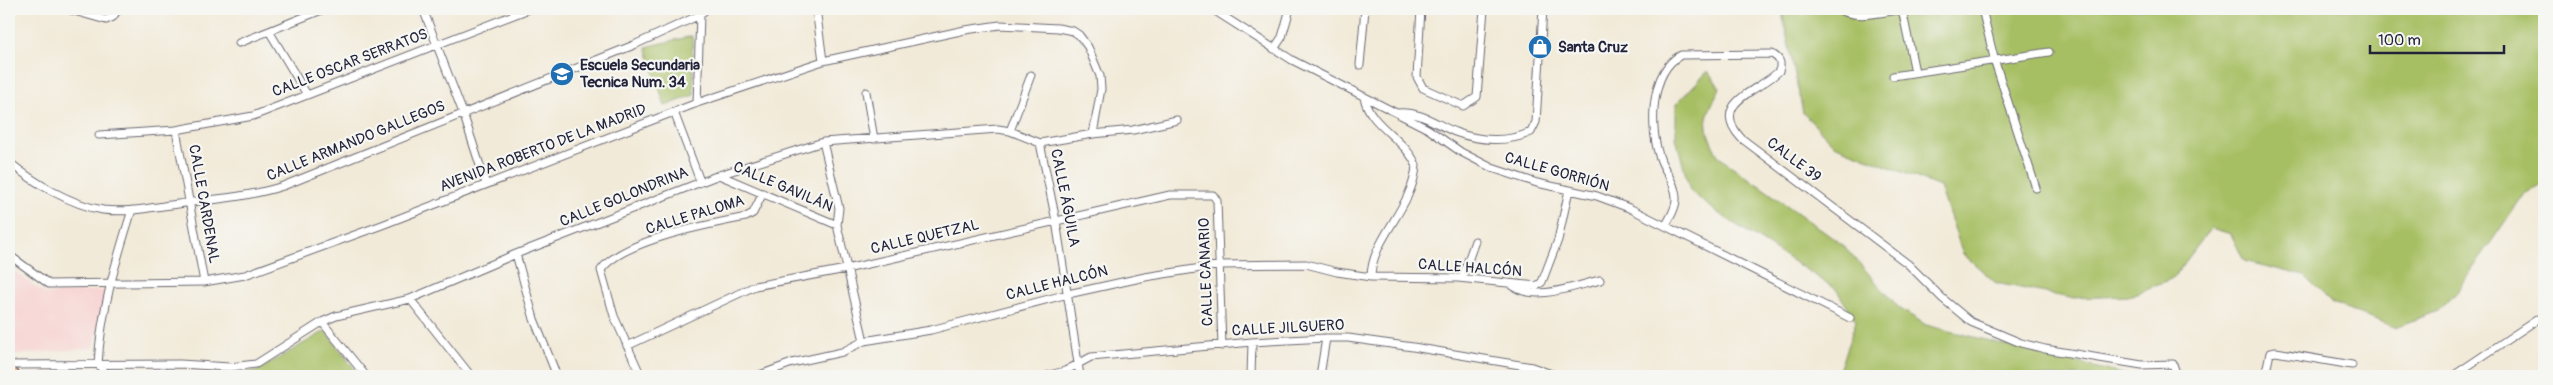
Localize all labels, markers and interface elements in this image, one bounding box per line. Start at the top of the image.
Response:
scale bar [2370,22,2504,54]
street label: CALLE OSCAR SERRATOS [269,25,431,101]
text: 100 m [2378,31,2421,50]
shop icon: Santa Cruz [1527,34,1553,60]
place label: Santa Cruz [1558,38,1628,57]
place label: Escuela Secundaria Tecnica Num. 34 [579,56,700,92]
school or university icon: Escuela Secundaria Tecnica Num. 34 [549,61,575,87]
street label: CALLE ARMANDO GALLEGOS [264,96,448,186]
street label: AVENIDA ROBERTO DE LA MADRID [437,100,649,196]
street label: CALLE 39 [1763,133,1825,187]
street label: CALLE CARDENAL [184,143,224,265]
street label: CALLE ÁGUILA [1046,147,1084,249]
street label: CALLE GORRIÓN [1502,148,1612,196]
street label: CALLE GAVILÁN [730,157,836,217]
street label: CALLE GOLONDRINA [557,162,691,231]
street label: CALLE PALOMA [644,191,747,239]
street label: CALLE QUETZAL [869,215,981,259]
street label: CALLE CANARIO [1195,218,1217,326]
street label: CALLE HALCÓN [1417,255,1523,281]
street label: CALLE HALCÓN [1004,261,1110,305]
street label: CALLE JILGUERO [1231,316,1345,340]

